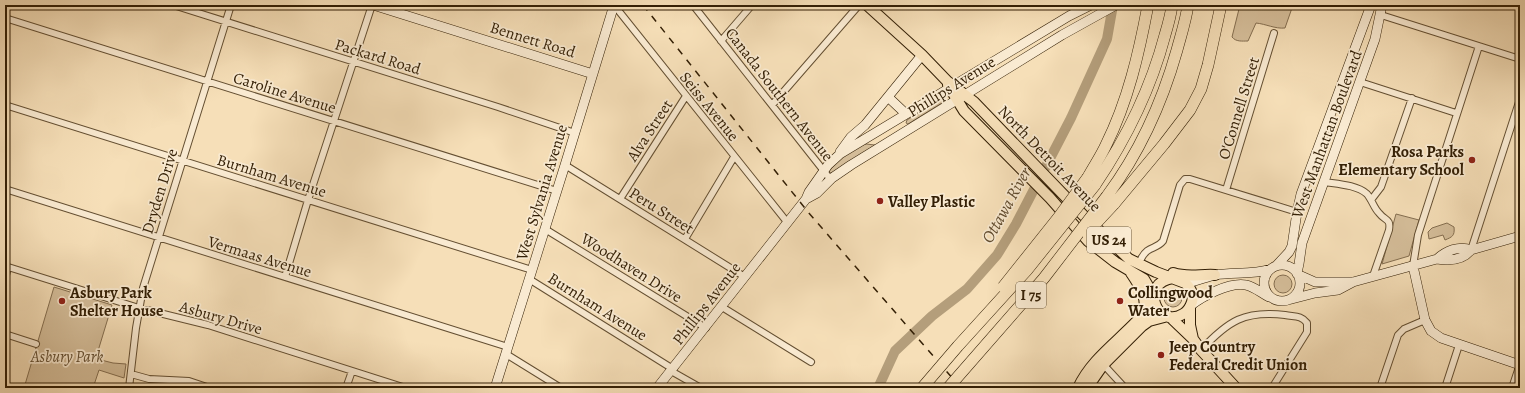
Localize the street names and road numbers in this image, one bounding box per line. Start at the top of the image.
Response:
street label: Bennett Road [487,17,579,64]
street label: Canada Southern Avenue [720,23,838,166]
street label: Packard Road [332,33,424,81]
street label: West Manhattan Boulevard [1286,47,1368,222]
street label: Phillips Avenue [903,51,1000,123]
street label: O'Connell Street [1213,54,1265,162]
street label: Caroline Avenue [231,67,339,119]
street label: Seiss Avenue [674,67,744,146]
street label: Alva Street [621,95,678,167]
street label: North Detroit Avenue [993,101,1106,217]
street label: West Sylvania Avenue [511,122,573,264]
street label: Dryden Drive [137,146,183,237]
street label: Burnham Avenue [214,149,329,203]
street label: Peru Street [625,182,698,239]
street label: Woodhaven Drive [576,227,686,308]
road number: US 24 [1087,227,1131,253]
street label: Vermaas Avenue [204,230,314,283]
street label: Phillips Avenue [667,257,746,350]
street label: Burnham Avenue [544,268,651,346]
road number: I 75 [1016,282,1046,308]
street label: Asbury Drive [176,295,265,340]

